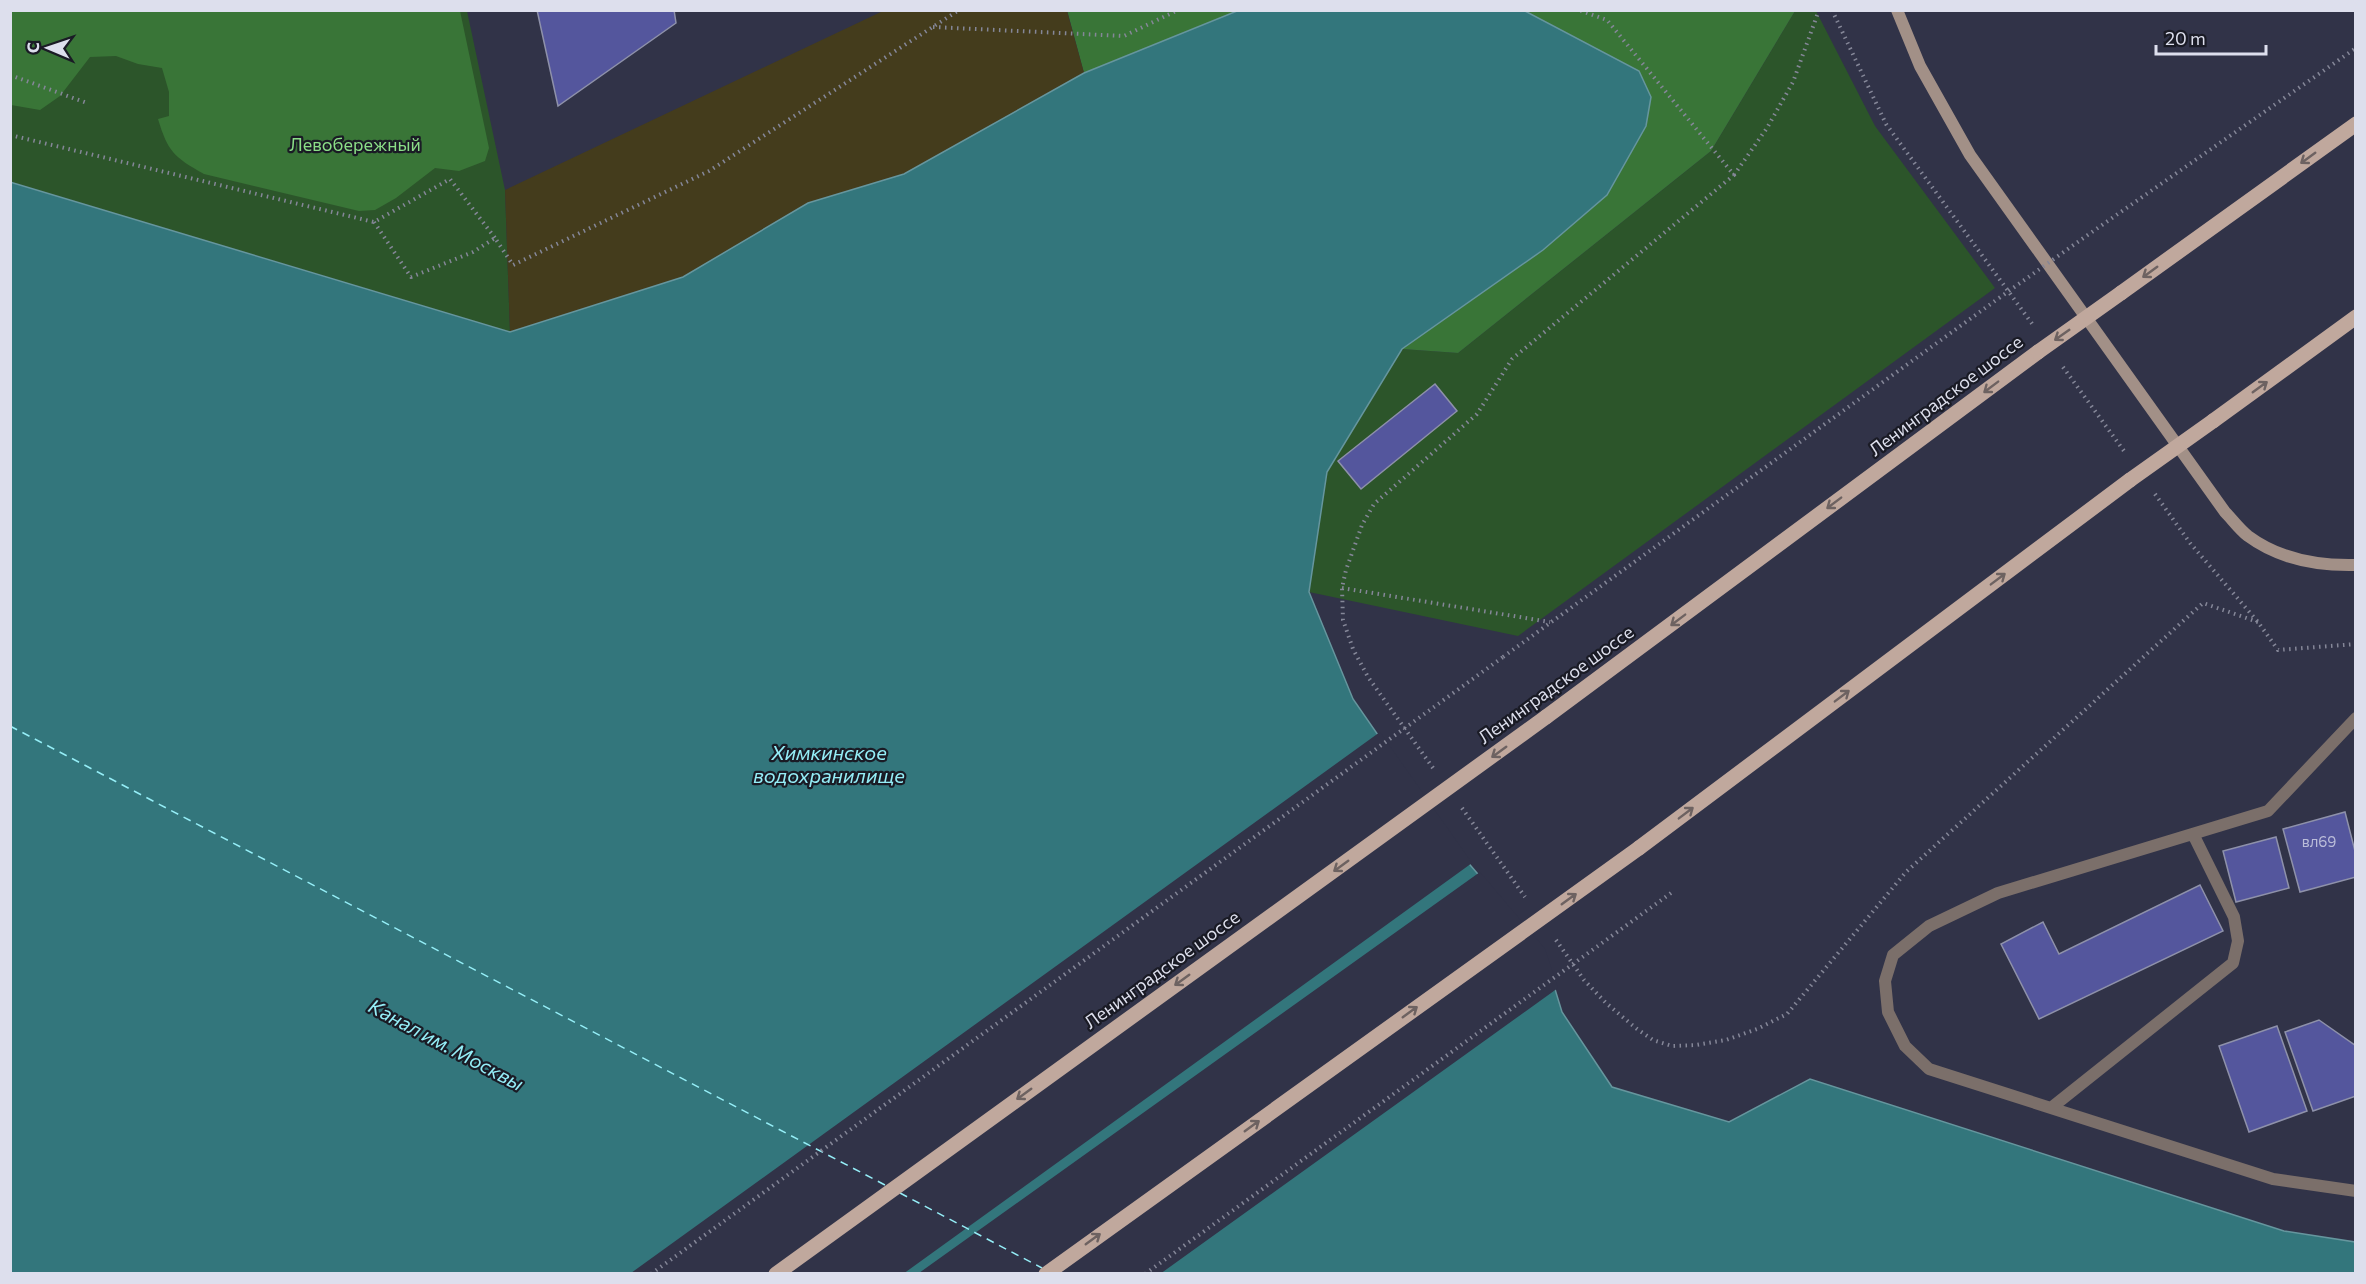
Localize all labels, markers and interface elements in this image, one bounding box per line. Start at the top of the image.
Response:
north arrow [18,18,78,78]
scale bar [2156,18,2266,56]
text: 20 m [2165,27,2206,49]
text: С [23,42,42,53]
park label: Левобережный [289,133,421,155]
one-way arrow [2300,152,2316,165]
one-way arrow [2142,266,2158,279]
one-way arrow [2055,329,2071,341]
street label: Ленинградское шоссе [1864,330,2027,460]
one-way arrow [1983,381,1999,393]
one-way arrow [2252,381,2268,393]
one-way arrow [1827,497,1843,510]
one-way arrow [1990,573,2006,586]
one-way arrow [1670,613,1686,626]
street label: Ленинградское шоссе [1473,620,1638,748]
one-way arrow [1834,690,1850,703]
water label: Химкинское водохранилище [753,740,905,787]
one-way arrow [1491,745,1507,758]
one-way arrow [1677,807,1693,819]
house number: вл69 [2302,832,2336,850]
one-way arrow [1333,860,1349,872]
one-way arrow [1560,892,1576,905]
street label: Ленинградское шоссе [1079,905,1244,1033]
one-way arrow [1175,974,1191,986]
water label: Канал им. Москвы [365,993,528,1095]
one-way arrow [1402,1006,1418,1018]
one-way arrow [1017,1088,1033,1100]
one-way arrow [1243,1120,1259,1132]
one-way arrow [1085,1233,1101,1246]

